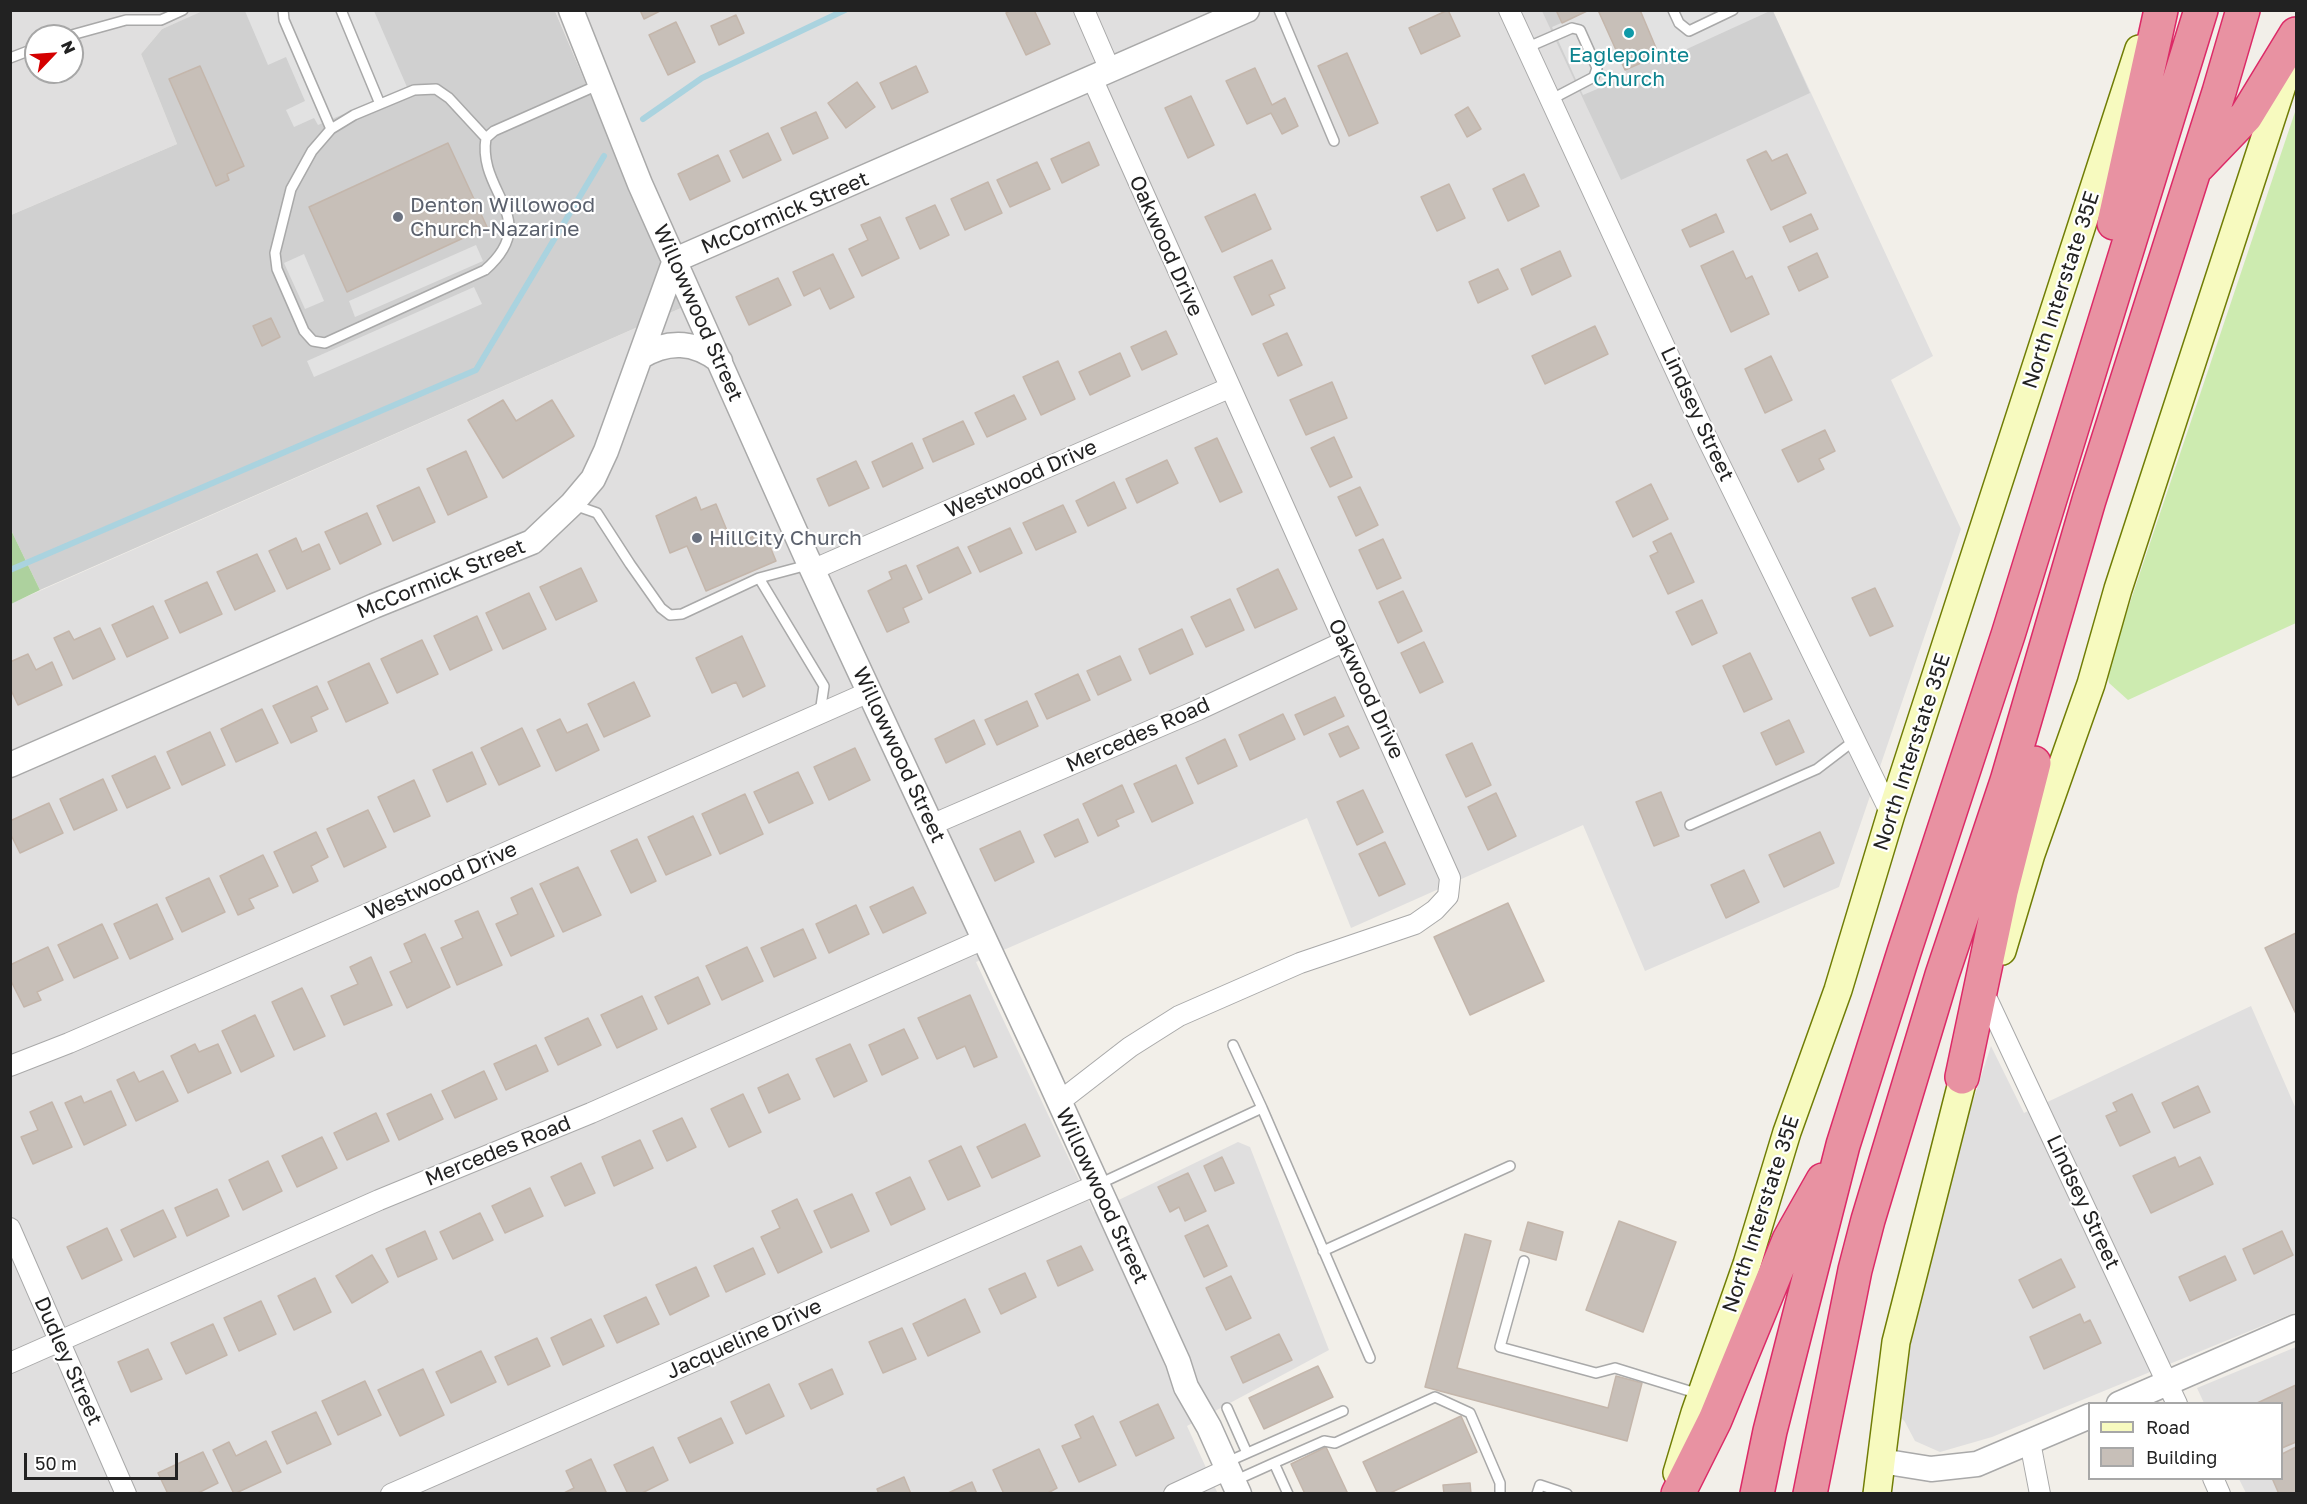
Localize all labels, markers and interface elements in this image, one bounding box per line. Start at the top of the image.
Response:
north arrow [24,24,84,84]
marker: Eaglepointe Church [1622,26,1636,40]
text: N [57,37,80,57]
place label: Eaglepointe Church [1569,42,1689,92]
street label: McCormick Street [697,166,873,260]
street label: Oakwood Drive [1124,172,1208,320]
street label: North Interstate 35E [2017,188,2105,392]
place label: Denton Willowood Church-Nazarine [410,192,595,242]
marker: Denton Willowood Church-Nazarine [391,210,405,224]
street label: Willowwood Street [648,221,748,405]
street label: Lindsey Street [1655,343,1739,485]
street label: Westwood Drive [941,434,1101,524]
place label: HillCity Church [709,525,862,551]
marker: HillCity Church [690,531,704,545]
street label: McCormick Street [353,534,529,624]
street label: Oakwood Drive [1323,615,1409,763]
street label: North Interstate 35E [1868,650,1956,854]
street label: Willowwood Street [847,663,951,847]
street label: Mercedes Road [1062,692,1214,778]
street label: Westwood Drive [361,836,521,926]
street label: Willowwood Street [1050,1104,1154,1288]
street label: Mercedes Road [422,1110,574,1192]
street label: North Interstate 35E [1717,1112,1805,1316]
street label: Lindsey Street [2041,1131,2125,1273]
street label: Dudley Street [28,1293,108,1429]
street label: Jacqueline Drive [662,1293,826,1385]
legend [2088,1402,2283,1480]
text: Road [2146,1416,2190,1438]
scale bar [27,1441,182,1479]
text: Building [2146,1446,2217,1468]
text: 50 m [35,1452,77,1474]

